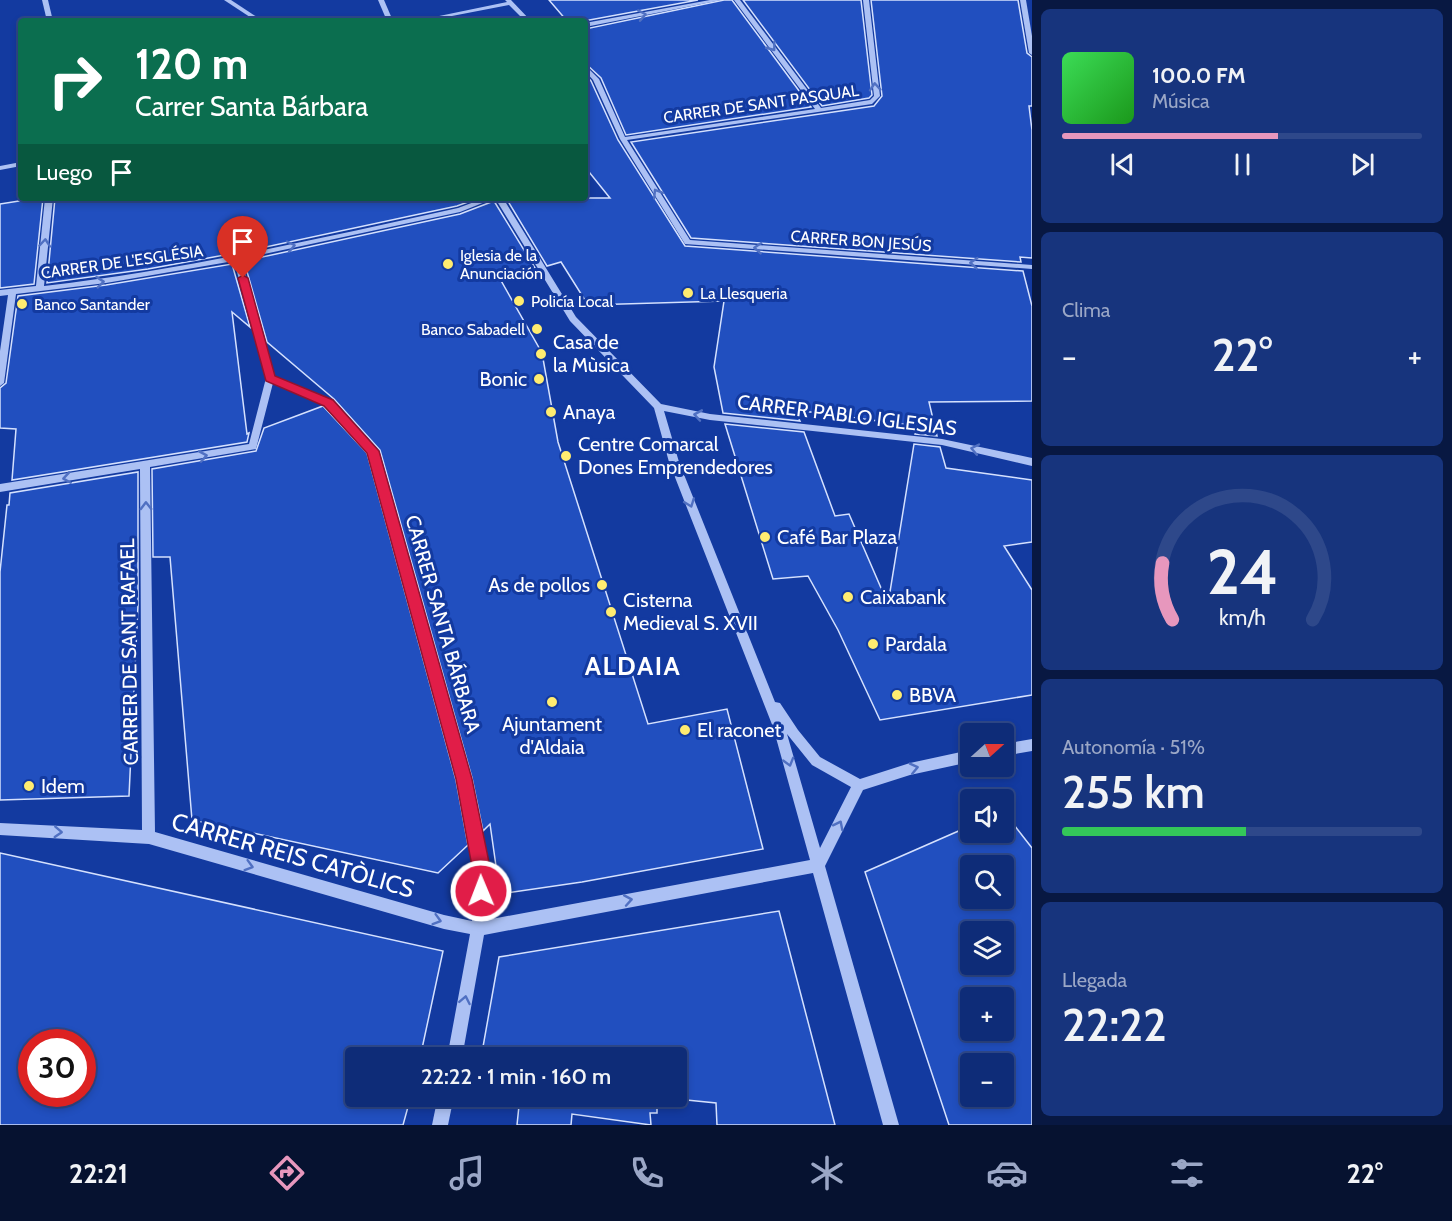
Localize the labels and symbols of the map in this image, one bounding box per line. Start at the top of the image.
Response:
one-way arrow [638,9,647,21]
one-way arrow [765,40,776,51]
street label: CARRER DE SANT PASQUAL [662,81,860,127]
one-way arrow [869,82,882,91]
one-way arrow [653,189,664,200]
pin [217,216,268,278]
street label: CARRER BON JESÚS [790,227,932,255]
one-way arrow [38,238,51,247]
one-way arrow [286,240,296,253]
street label: CARRER DE L'ESGLÉSIA [40,241,204,283]
one-way arrow [754,242,763,255]
place label: Iglesia de la Anunciación [460,246,543,283]
marker: Iglesia de la Anunciación [441,257,455,271]
one-way arrow [969,257,978,270]
one-way arrow [95,276,104,288]
place label: La Llesqueria [700,284,788,303]
marker: La Llesqueria [681,286,695,300]
place label: Policía Local [531,292,613,311]
marker: Policía Local [512,294,526,308]
place label: Banco Santander [34,295,151,314]
marker: Banco Santander [15,297,29,311]
place label: Banco Sabadell [421,320,525,339]
marker: Banco Sabadell [530,322,544,336]
place label: Casa de la Mùsica [553,330,630,377]
marker: Casa de la Mùsica [534,347,548,361]
place label: Bonic [480,367,527,391]
marker: Bonic [532,372,546,386]
street label: CARRER PABLO IGLESIAS [736,390,959,440]
place label: Anaya [563,400,616,424]
marker: Anaya [544,405,558,419]
one-way arrow [693,409,703,422]
place label: Centre Comarcal Dones Emprendedores [578,432,773,479]
one-way arrow [970,444,980,457]
marker: Centre Comarcal Dones Emprendedores [559,449,573,463]
one-way arrow [198,450,208,462]
one-way arrow [62,471,71,483]
one-way arrow [683,496,695,507]
one-way arrow [140,501,152,510]
street label: CARRER SANTA BÁRBARA [400,512,486,737]
place label: Café Bar Plaza [777,525,897,549]
marker: Café Bar Plaza [758,530,772,544]
street label: CARRER DE SANT RAFAEL [115,538,143,766]
place label: As de pollos [488,573,590,597]
marker: As de pollos [595,578,609,592]
place label: Caixabank [860,585,946,609]
place label: Cisterna Medieval S. XVII [623,588,758,635]
marker: Caixabank [841,590,855,604]
marker: Cisterna Medieval S. XVII [604,605,618,619]
place label: Pardala [885,632,947,656]
marker: Pardala [866,637,880,651]
district label: ALDAIA [585,650,681,682]
place label: BBVA [909,683,957,707]
marker: BBVA [890,688,904,702]
marker: Ajuntament d'Aldaia [545,695,559,709]
place label: Ajuntament d'Aldaia [502,712,602,759]
place label: El raconet [697,718,781,742]
marker: El raconet [678,723,692,737]
north arrow [960,723,1014,777]
one-way arrow [782,756,794,767]
one-way arrow [909,763,919,776]
place label: Idem [41,774,85,798]
marker: Idem [22,779,36,793]
street label: CARRER REIS CATÒLICS [168,806,418,904]
one-way arrow [831,821,843,832]
one-way arrow [54,826,63,839]
one-way arrow [243,859,254,871]
position arrow [449,859,513,923]
one-way arrow [622,894,632,907]
one-way arrow [431,913,441,925]
one-way arrow [458,995,471,1005]
speed limit sign: 30 [18,1029,96,1107]

